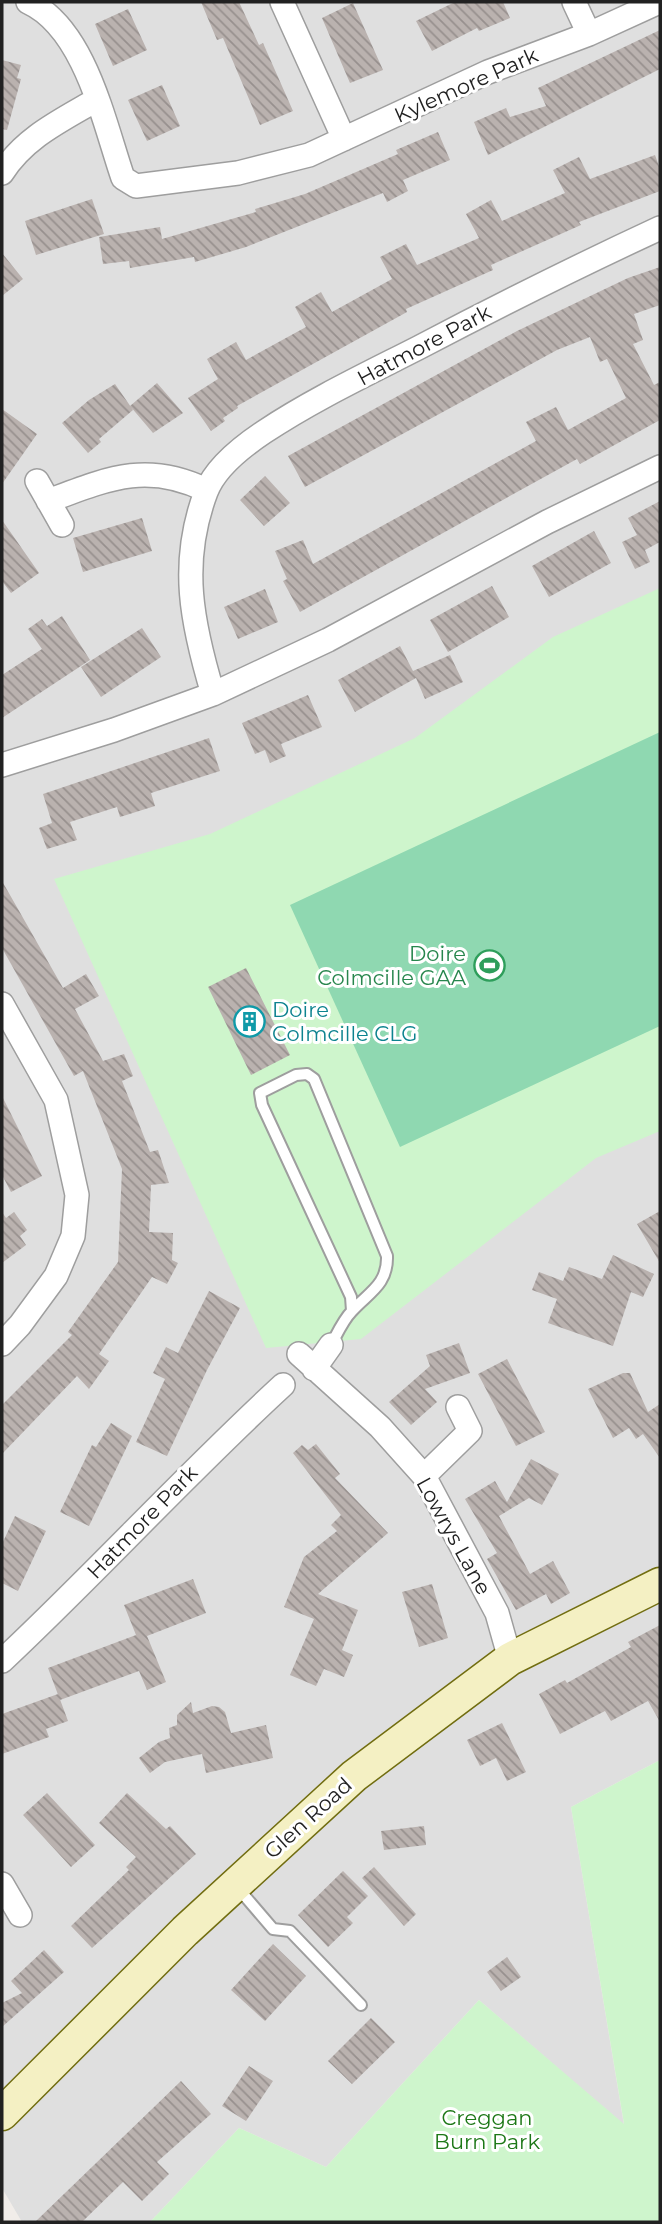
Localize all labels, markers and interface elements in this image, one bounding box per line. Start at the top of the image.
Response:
street label: Kylemore Park [390,42,542,128]
street label: Hatmore Park [353,299,495,391]
place label: Doire Colmcille GAA [317,941,467,990]
sports icon: Doire Colmcille GAA [472,948,506,982]
place label: Doire Colmcille CLG [272,997,418,1046]
building icon: Doire Colmcille CLG [232,1004,266,1038]
street label: Hatmore Park [82,1460,203,1584]
street label: Lowrys Lane [411,1473,497,1599]
street label: Glen Road [259,1772,357,1864]
park label: Creggan Burn Park [434,2105,540,2154]

